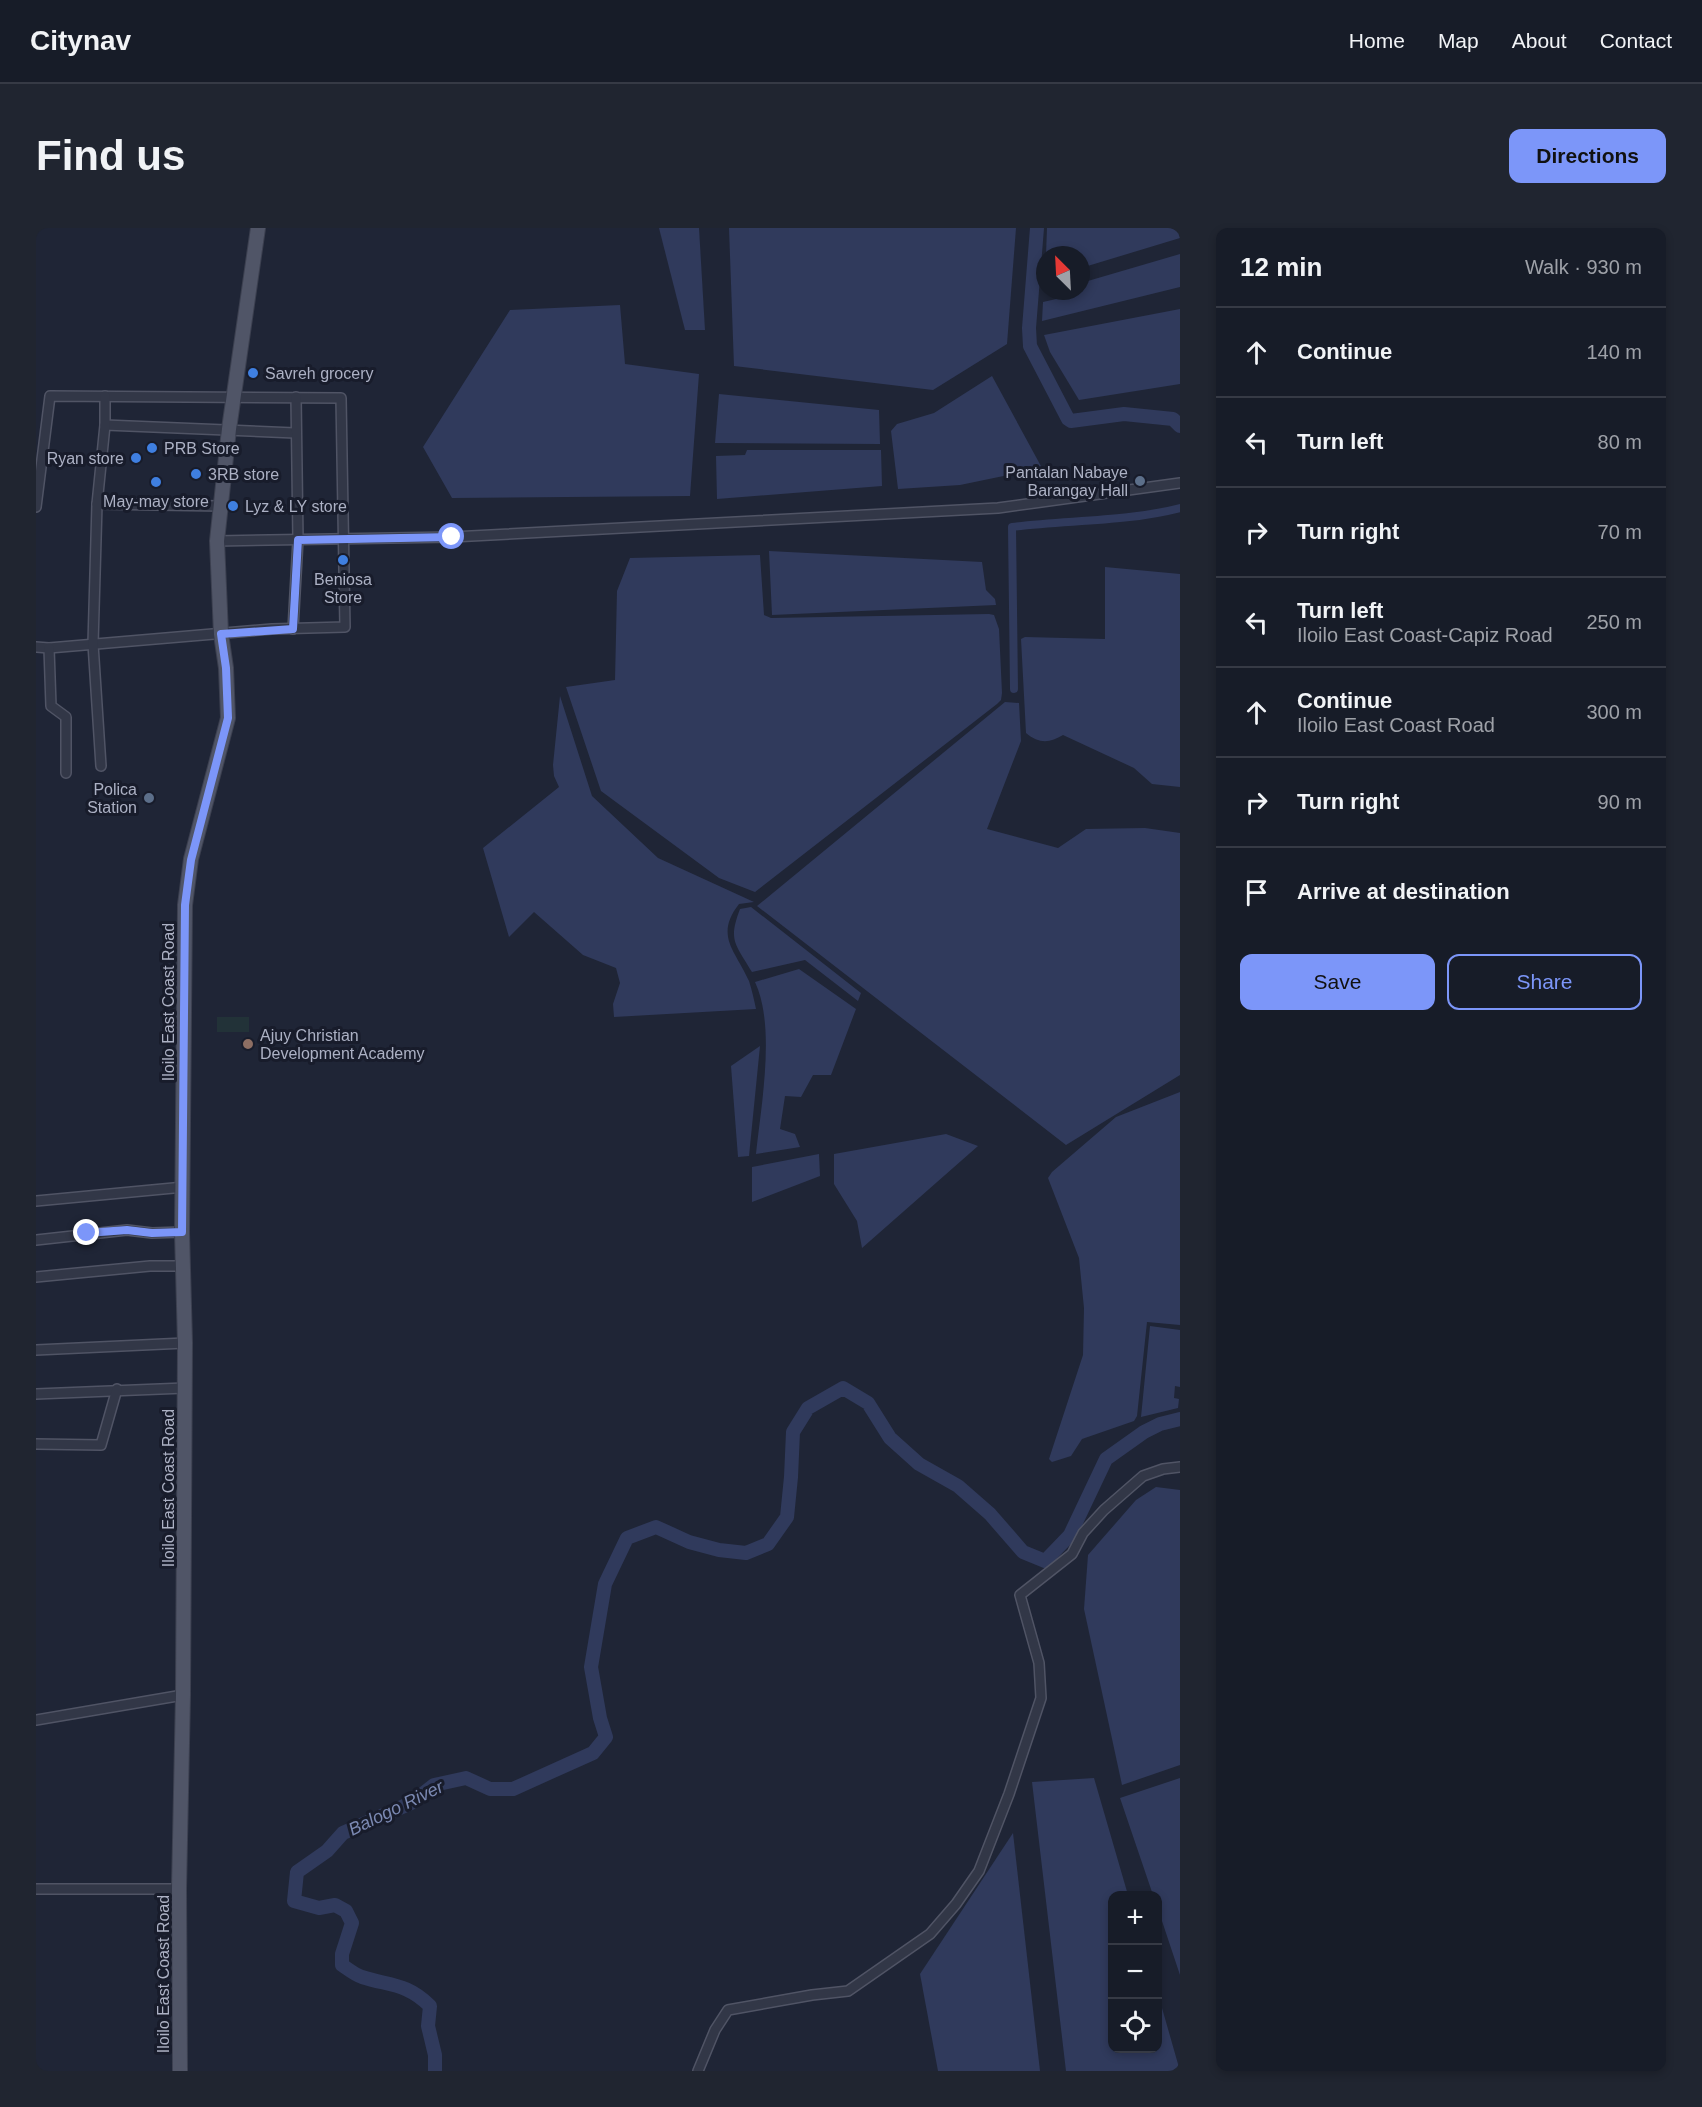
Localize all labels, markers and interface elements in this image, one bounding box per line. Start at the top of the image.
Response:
text: Citynav [30,25,131,56]
text: Home [1349,29,1405,52]
text: Map [1438,29,1479,52]
text: About [1512,29,1567,52]
text: Contact [1600,29,1672,52]
button: Directions [1509,129,1666,183]
text: Find us [36,132,185,179]
north arrow [1036,246,1090,300]
text: 12 min [1240,252,1322,282]
text: Walk · 930 m [1525,256,1642,278]
icon: ahead [1240,336,1273,369]
text: Continue [1297,339,1392,364]
text: 140 m [1586,341,1642,363]
place label: Savreh grocery [265,365,374,382]
marker: Savreh grocery [246,366,260,380]
icon: left [1240,426,1273,459]
text: Turn left [1297,429,1383,454]
text: 80 m [1598,431,1642,453]
place label: PRB Store [164,440,240,457]
marker: PRB Store [145,441,159,455]
place label: Ryan store [47,450,124,467]
marker: Ryan store [129,451,143,465]
place label: Pantalan Nabaye Barangay Hall [1005,464,1128,499]
place label: 3RB store [208,466,279,483]
marker: 3RB store [189,467,203,481]
marker: Pantalan Nabaye Barangay Hall [1133,474,1147,488]
marker: May-may store [149,475,163,489]
place label: May-may store [103,493,209,510]
place label: Lyz & LY store [245,498,347,515]
marker: Lyz & LY store [226,499,240,513]
icon: right [1240,516,1273,549]
text: Turn right [1297,519,1399,544]
text: 70 m [1598,521,1642,543]
route start [438,523,464,549]
marker: Beniosa Store [336,553,350,567]
place label: Beniosa Store [314,571,372,606]
text: Turn left [1297,598,1383,623]
icon: left [1240,606,1273,639]
text: 250 m [1586,611,1642,633]
text: Iloilo East Coast-Capiz Road [1297,624,1553,646]
text: Continue [1297,688,1392,713]
icon: ahead [1240,696,1273,729]
text: 300 m [1586,701,1642,723]
text: Iloilo East Coast Road [1297,714,1495,736]
place label: Polica Station [87,781,137,816]
icon: right [1240,786,1273,819]
text: Turn right [1297,789,1399,814]
marker: Polica Station [142,791,156,805]
text: 90 m [1598,791,1642,813]
icon: arrive [1240,876,1273,909]
text: Arrive at destination [1297,879,1510,904]
street label: Iloilo East Coast Road [160,923,177,1081]
button: Save [1240,954,1435,1010]
button: Share [1447,954,1642,1010]
place label: Ajuy Christian Development Academy [260,1027,425,1062]
marker: Ajuy Christian Development Academy [241,1037,255,1051]
route end [73,1219,99,1245]
street label: Iloilo East Coast Road [160,1409,177,1567]
water label: Balogo River [345,1776,448,1840]
map controls [1108,1891,1162,2053]
button: + [1108,1891,1162,1945]
street label: Iloilo East Coast Road [155,1895,172,2053]
button: − [1108,1945,1162,1999]
button: locate [1108,1999,1162,2053]

